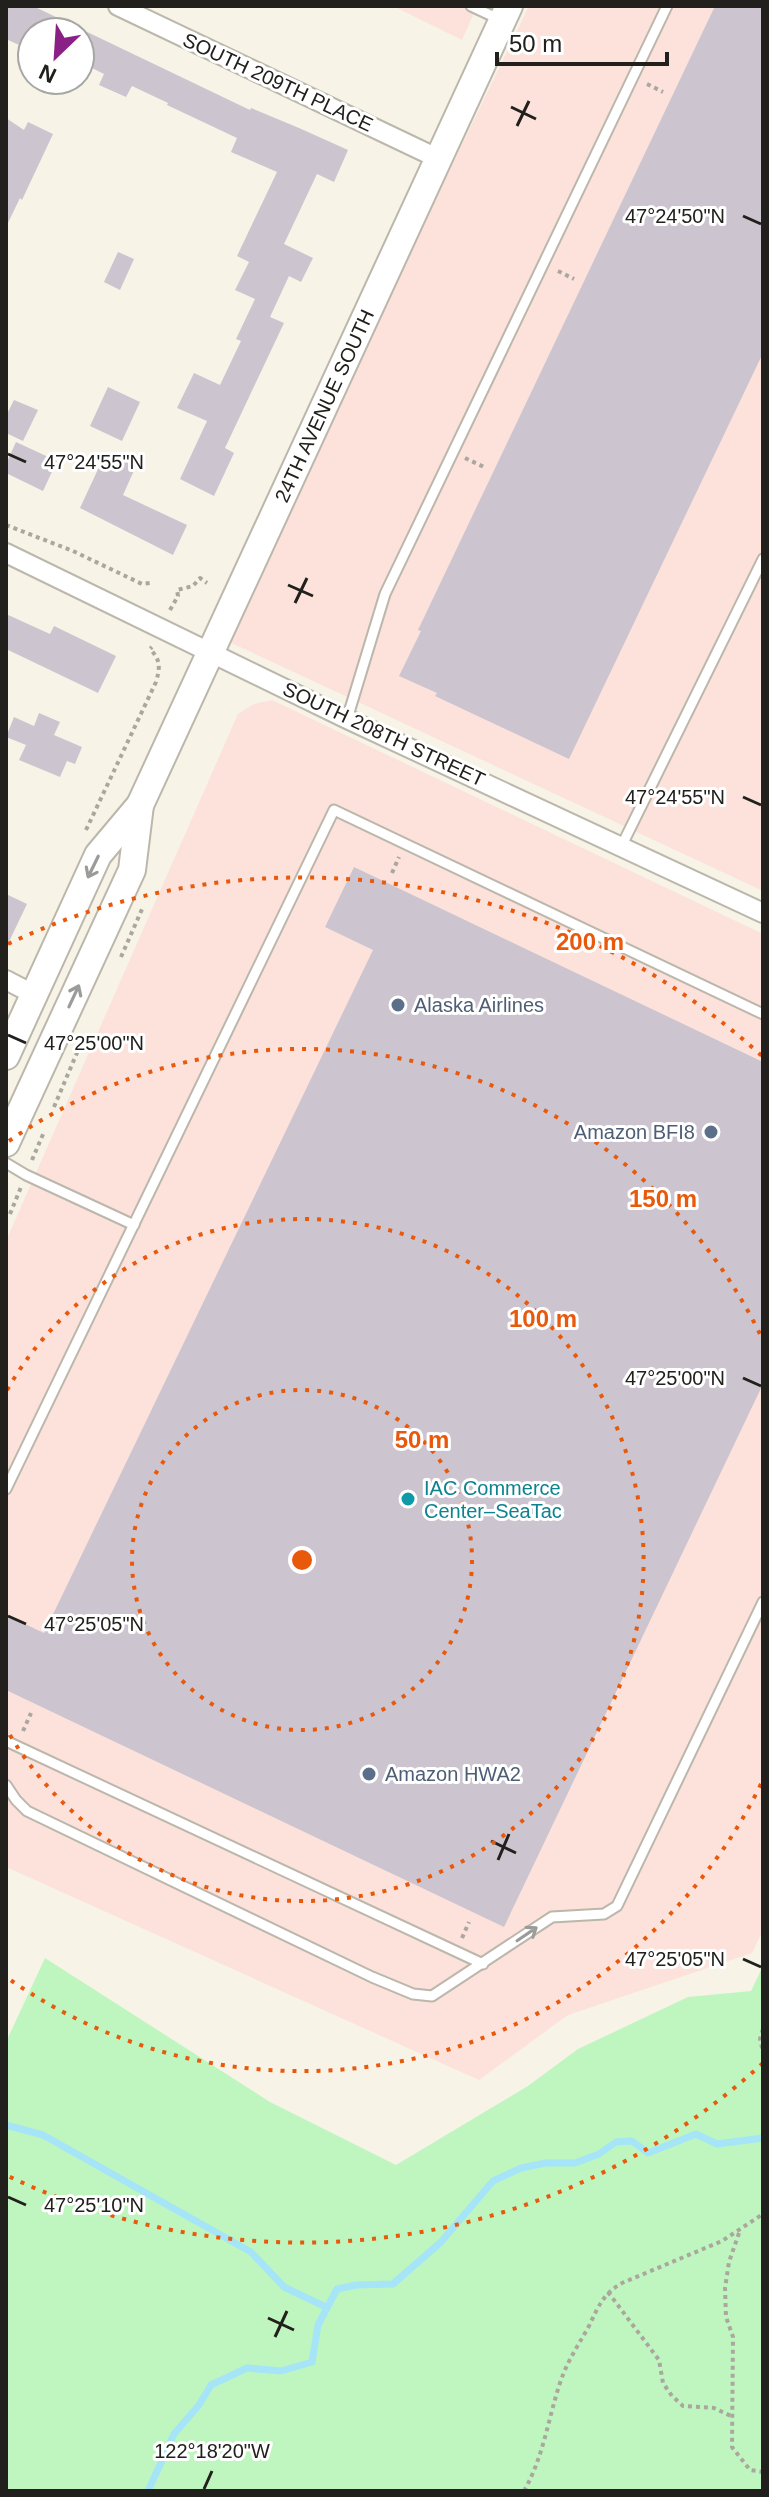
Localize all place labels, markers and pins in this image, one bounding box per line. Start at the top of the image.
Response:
place label: Alaska Airlines [414,994,544,1016]
marker: Alaska Airlines [389,996,407,1014]
place label: Amazon BFI8 [574,1121,695,1143]
marker: Amazon BFI8 [702,1123,720,1141]
place label: IAC Commerce Center–SeaTac [424,1477,562,1522]
marker: IAC Commerce Center–SeaTac [399,1490,417,1508]
centre of rings [288,1546,316,1574]
place label: Amazon HWA2 [385,1763,521,1785]
marker: Amazon HWA2 [360,1765,378,1783]

